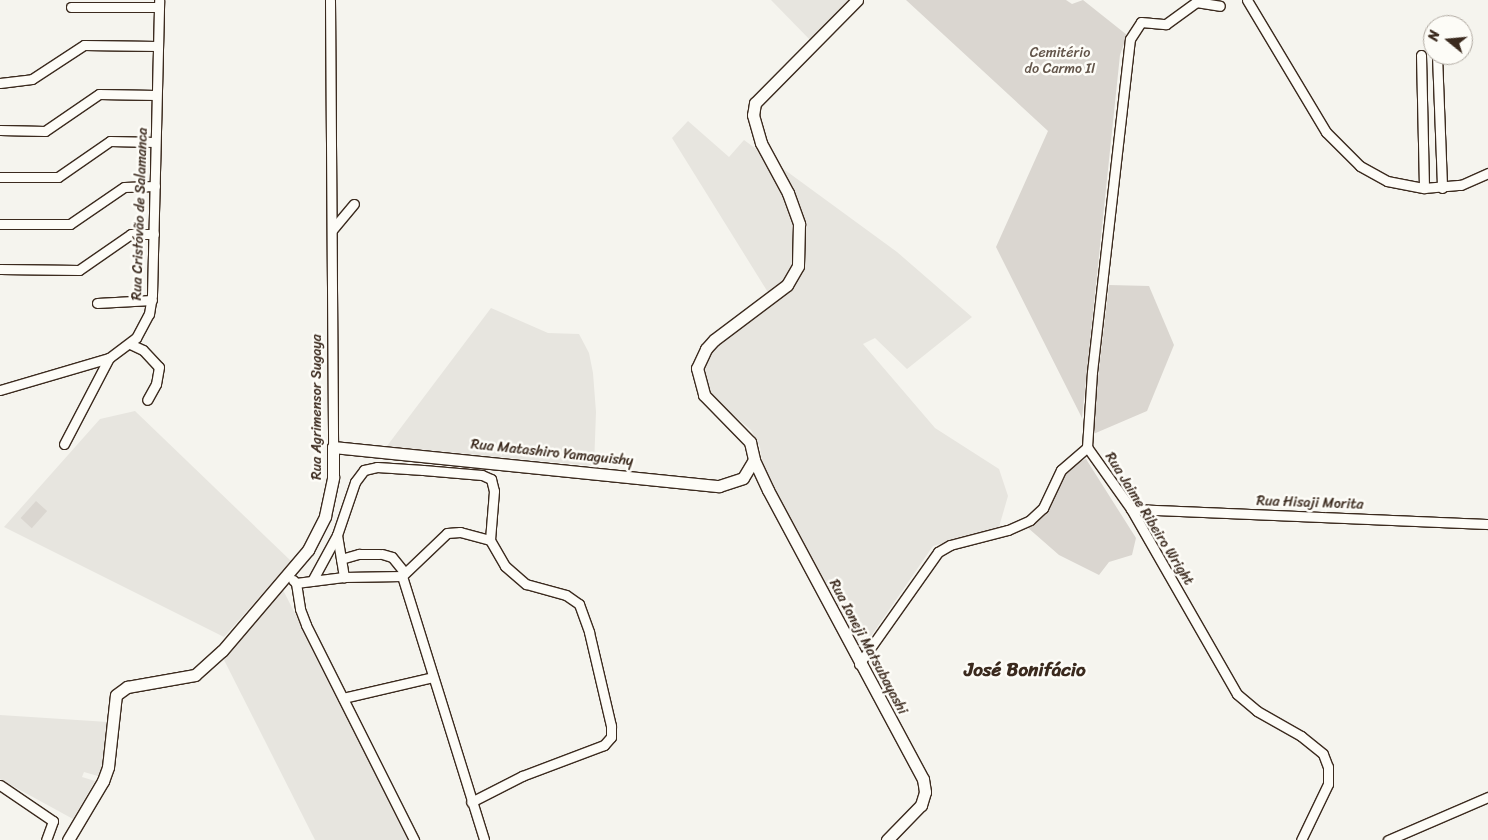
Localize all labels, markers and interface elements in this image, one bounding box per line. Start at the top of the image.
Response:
north arrow [1423,15,1473,65]
text: N [1421,27,1448,44]
park label: Cemitério do Carmo II [1025,45,1095,78]
street label: Rua Cristóvão de Salamanca [129,127,151,301]
street label: Rua Agrimensor Sugaya [309,334,325,480]
street label: Rua Matashiro Yamaguishy [470,436,634,470]
street label: Rua Jaime Ribeiro Wright [1101,449,1197,589]
street label: Rua Hisaji Morita [1256,493,1364,513]
street label: Rua Ioneji Matsubayashi [825,576,911,718]
district label: José Bonifácio [964,659,1086,681]

